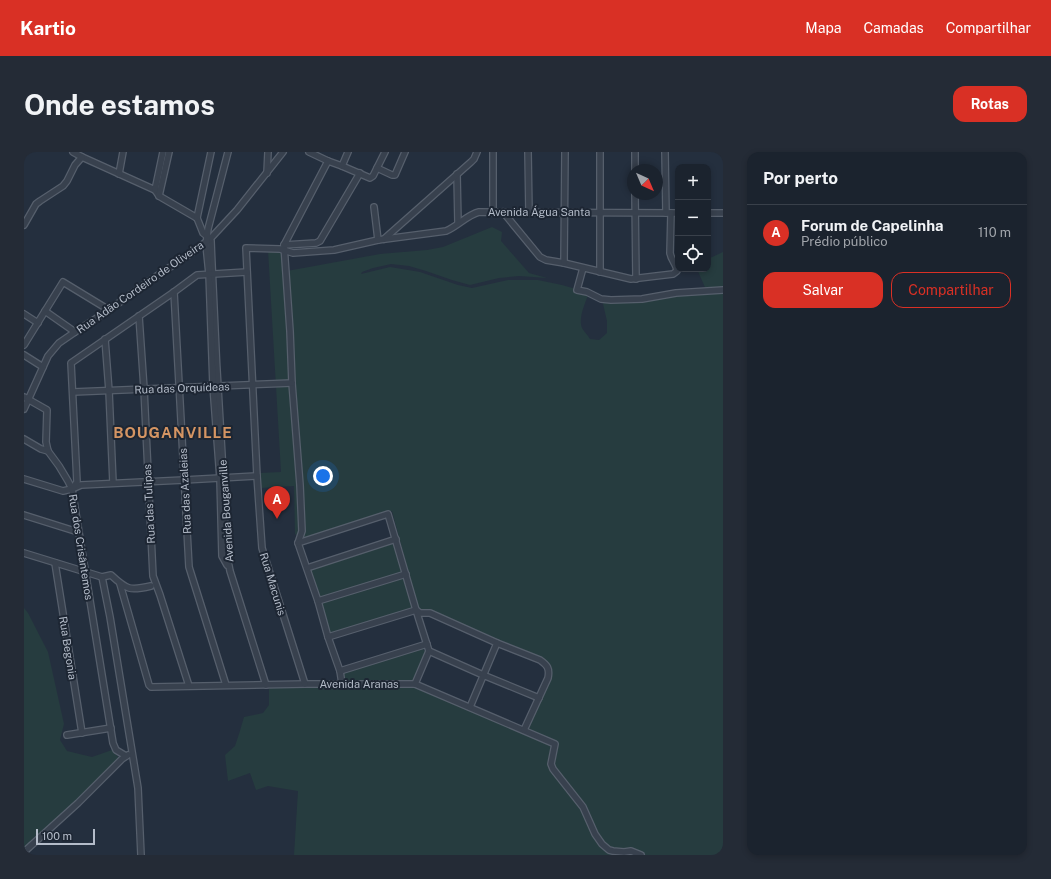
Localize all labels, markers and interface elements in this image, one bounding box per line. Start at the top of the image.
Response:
text: Kartio [20,17,76,39]
text: Mapa [805,20,841,36]
text: Camadas [863,20,924,36]
text: Compartilhar [946,20,1031,36]
button: Rotas [953,86,1027,122]
text: Onde estamos [24,88,215,121]
north arrow [627,164,663,200]
map controls [675,164,711,272]
button: + [675,164,711,200]
text: Por perto [763,168,838,188]
button: − [675,200,711,236]
street label: Avenida Água Santa [488,205,590,218]
text: Forum de Capelinha [801,217,943,234]
text: A [771,225,781,240]
text: 110 m [978,225,1011,240]
text: Prédio público [801,234,888,249]
button: locate [675,236,711,272]
street label: Rua Adão Cordeiro de Oliveira [74,238,206,336]
button: Salvar [763,272,883,308]
button: Compartilhar [891,272,1011,308]
street label: Rua das Orquídeas [134,380,230,396]
district label: BOUGANVILLE [113,424,233,441]
street label: Rua das Azaleias [177,447,193,534]
street label: Avenida Bouganville [216,459,236,563]
street label: Rua das Tulipas [141,463,157,544]
your location [313,466,333,486]
pin: A [264,486,290,519]
street label: Rua dos Crisântemos [67,493,95,601]
street label: Rua Macunis [258,551,288,617]
street label: Rua Begonia [57,615,79,681]
street label: Avenida Aranas [319,678,399,690]
scale bar [36,827,95,846]
text: 100 m [42,830,72,842]

